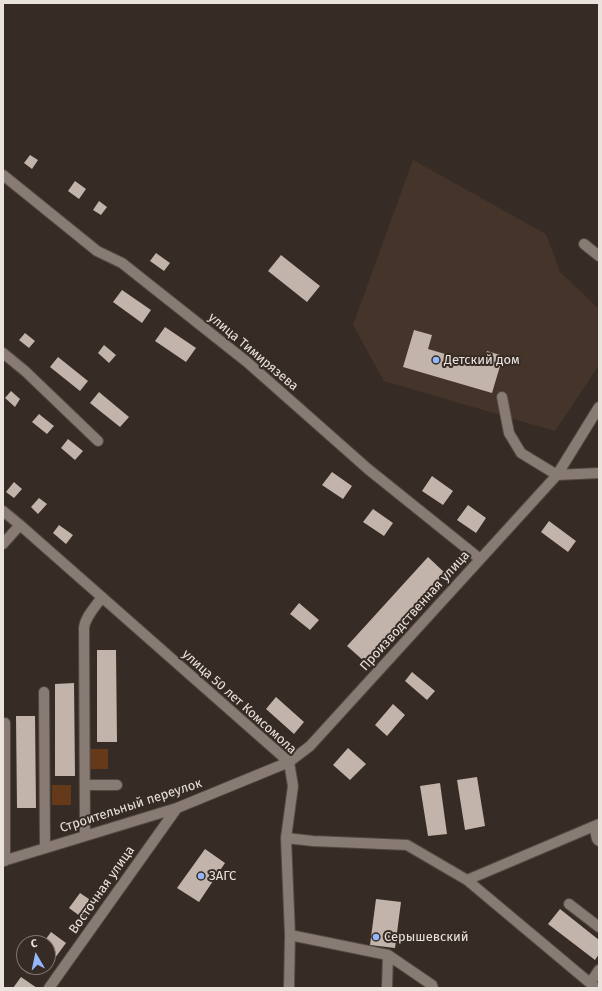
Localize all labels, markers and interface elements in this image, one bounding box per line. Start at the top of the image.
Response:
street label: улица Тимирязева [205,310,301,394]
place label: Детский дом [444,352,520,368]
marker: Детский дом [431,355,441,365]
street label: Производственная улица [357,548,473,674]
street label: улица 50 лет Комсомола [179,647,299,757]
street label: Строительный переулок [58,776,204,836]
street label: Восточная улица [66,843,138,937]
place label: ЗАГС [209,868,236,884]
marker: ЗАГС [196,871,206,881]
place label: Серышевский [384,929,469,945]
marker: Серышевский [371,932,381,942]
north arrow [16,935,56,975]
text: С [30,937,38,951]

